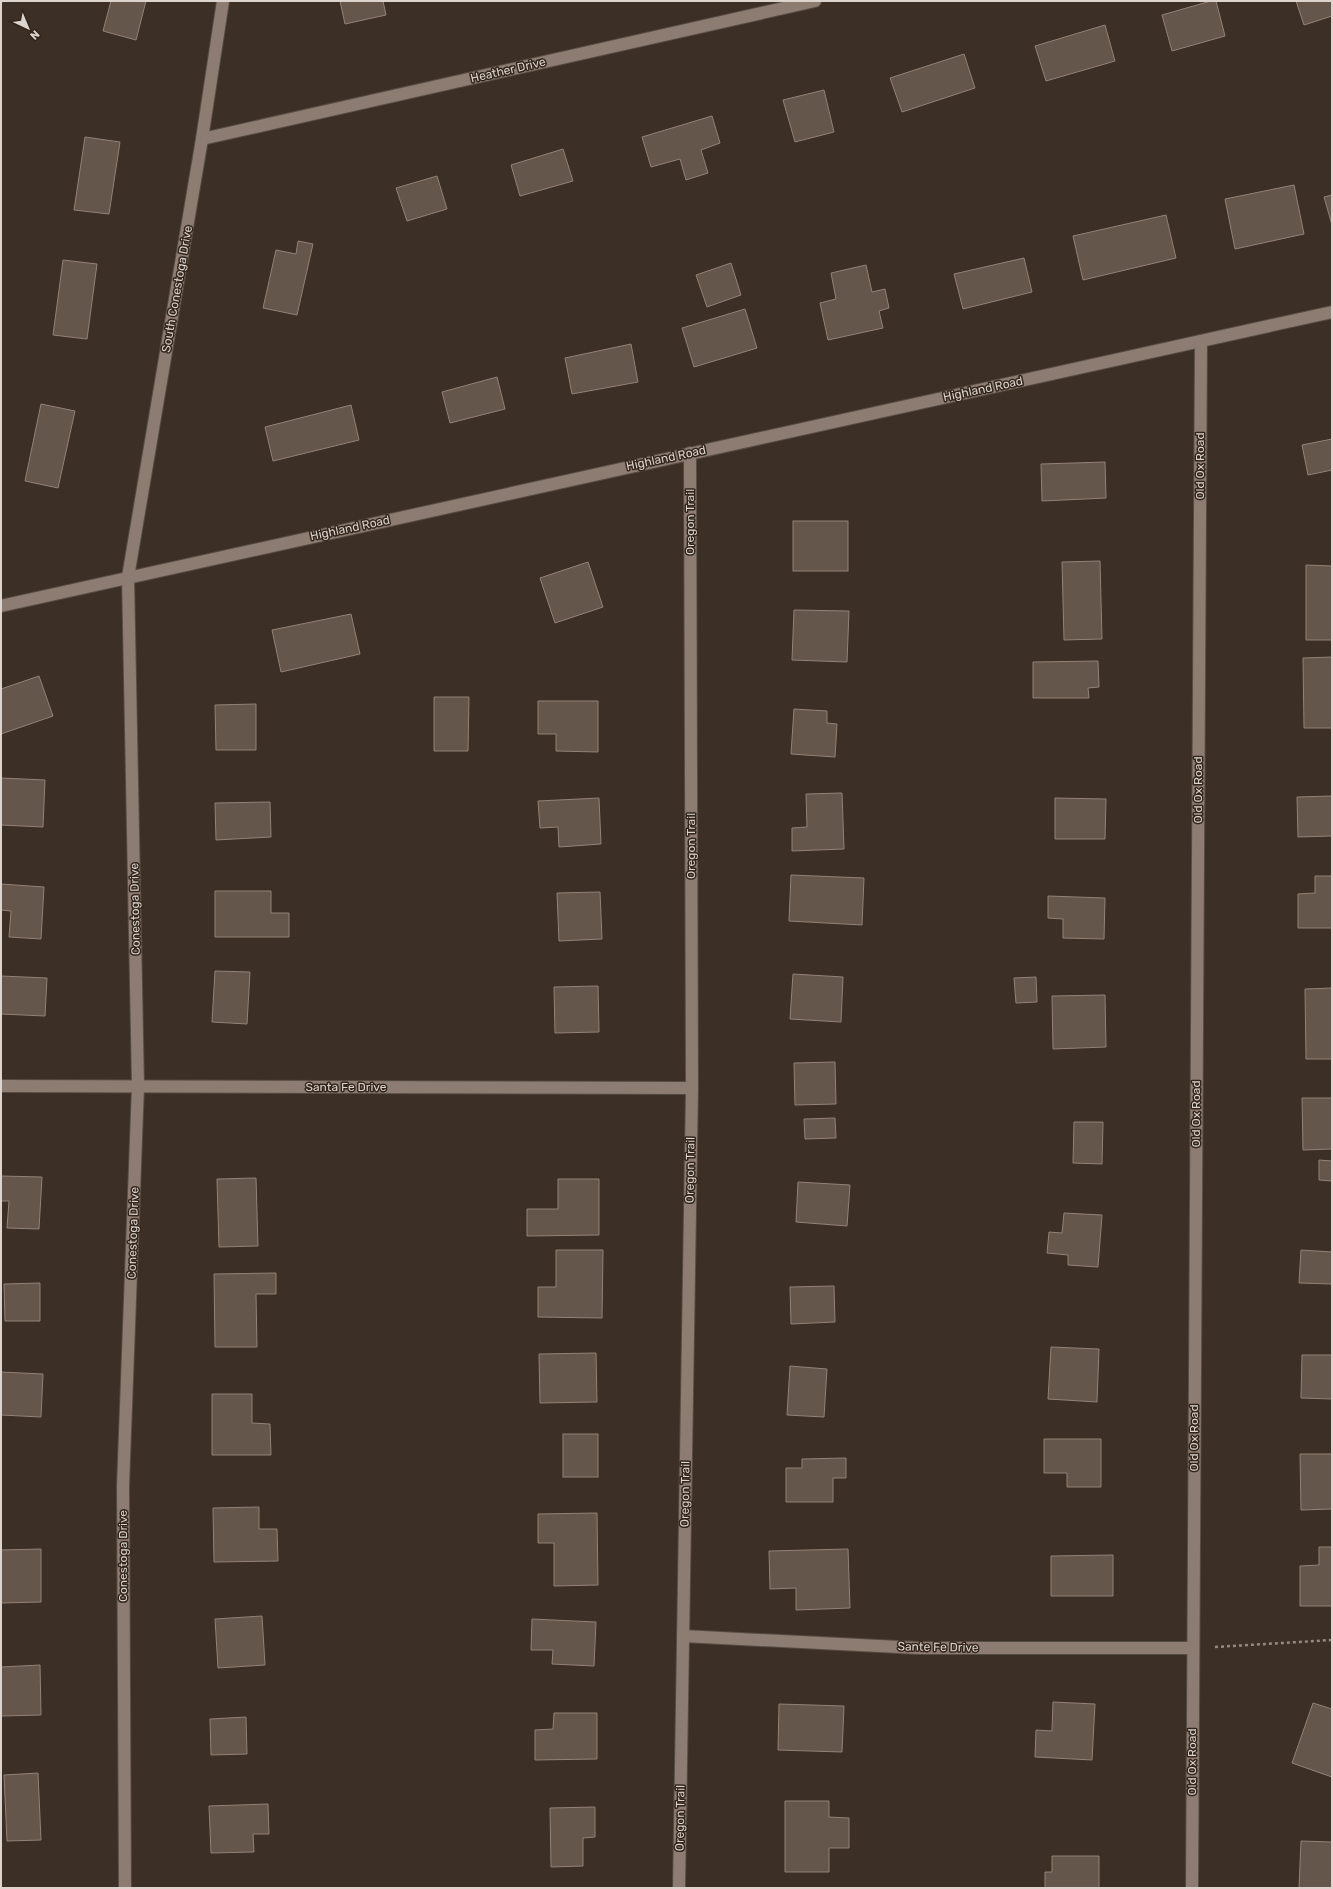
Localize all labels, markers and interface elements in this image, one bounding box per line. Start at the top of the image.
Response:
north arrow [8,8,48,48]
text: N [27,27,42,42]
street label: Heather Drive [469,54,547,85]
street label: South Conestoga Drive [159,224,195,354]
street label: Highland Road [942,374,1024,404]
street label: Old Ox Road [1193,432,1207,500]
street label: Highland Road [625,443,707,473]
street label: Oregon Trail [683,489,697,555]
street label: Highland Road [309,513,391,543]
street label: Old Ox Road [1191,756,1205,824]
street label: Oregon Trail [684,813,698,879]
street label: Conestoga Drive [127,863,143,955]
street label: Santa Fe Drive [306,1080,387,1094]
street label: Old Ox Road [1189,1080,1203,1148]
street label: Oregon Trail [682,1137,698,1203]
street label: Conestoga Drive [124,1186,142,1279]
street label: Old Ox Road [1187,1404,1201,1472]
street label: Oregon Trail [677,1461,693,1527]
street label: Conestoga Drive [116,1510,130,1602]
street label: Sante Fe Drive [897,1639,979,1655]
street label: Old Ox Road [1185,1728,1199,1796]
street label: Oregon Trail [672,1785,688,1851]

